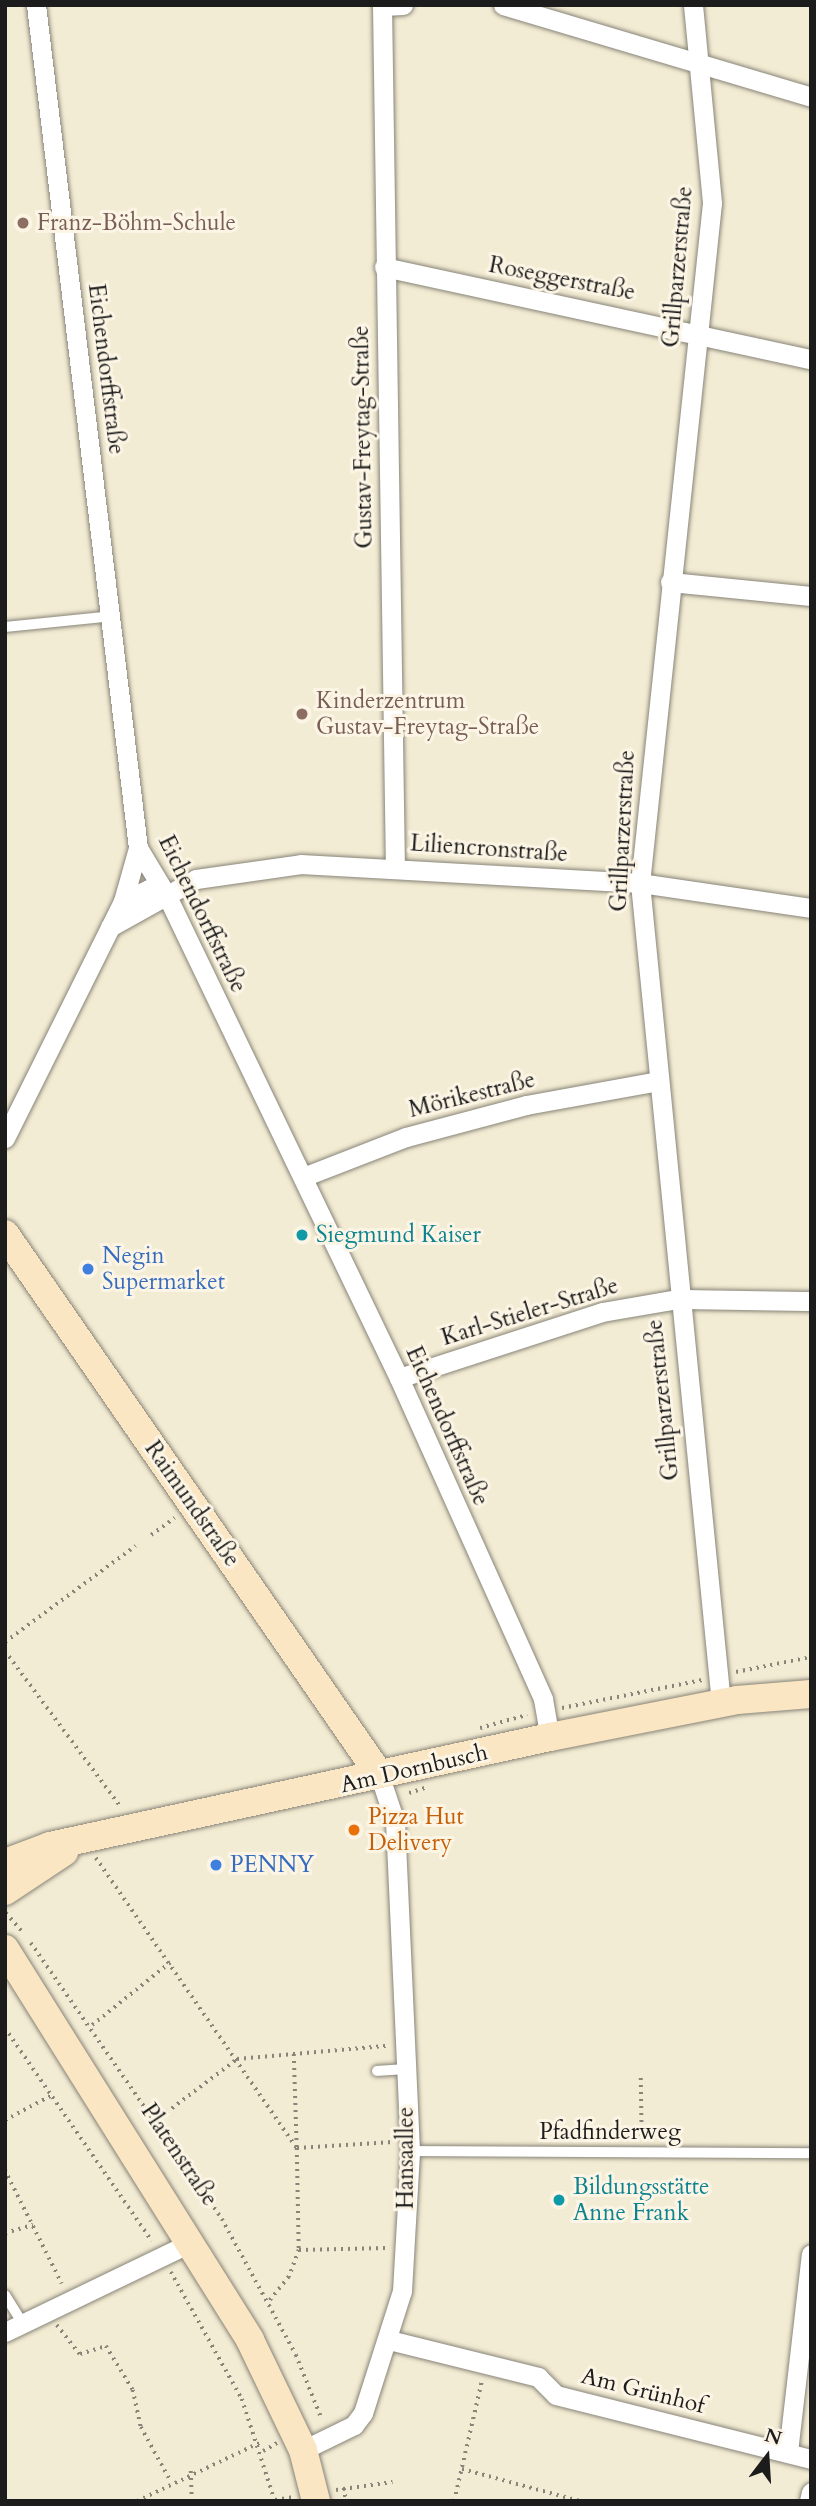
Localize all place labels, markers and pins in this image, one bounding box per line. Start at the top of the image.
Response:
place label: Franz-Böhm-Schule [37,209,236,237]
marker: Franz-Böhm-Schule [15,215,31,231]
place label: Kinderzentrum Gustav-Freytag-Straße [316,687,539,741]
marker: Kinderzentrum Gustav-Freytag-Straße [294,706,310,722]
place label: Siegmund Kaiser [316,1221,481,1249]
marker: Siegmund Kaiser [294,1227,310,1243]
place label: Negin Supermarket [102,1242,225,1296]
marker: Negin Supermarket [80,1261,96,1277]
place label: Pizza Hut Delivery [368,1803,464,1857]
marker: Pizza Hut Delivery [346,1822,362,1838]
place label: PENNY [230,1851,314,1879]
marker: PENNY [208,1857,224,1873]
place label: Bildungsstätte Anne Frank [573,2173,710,2227]
marker: Bildungsstätte Anne Frank [551,2192,567,2208]

